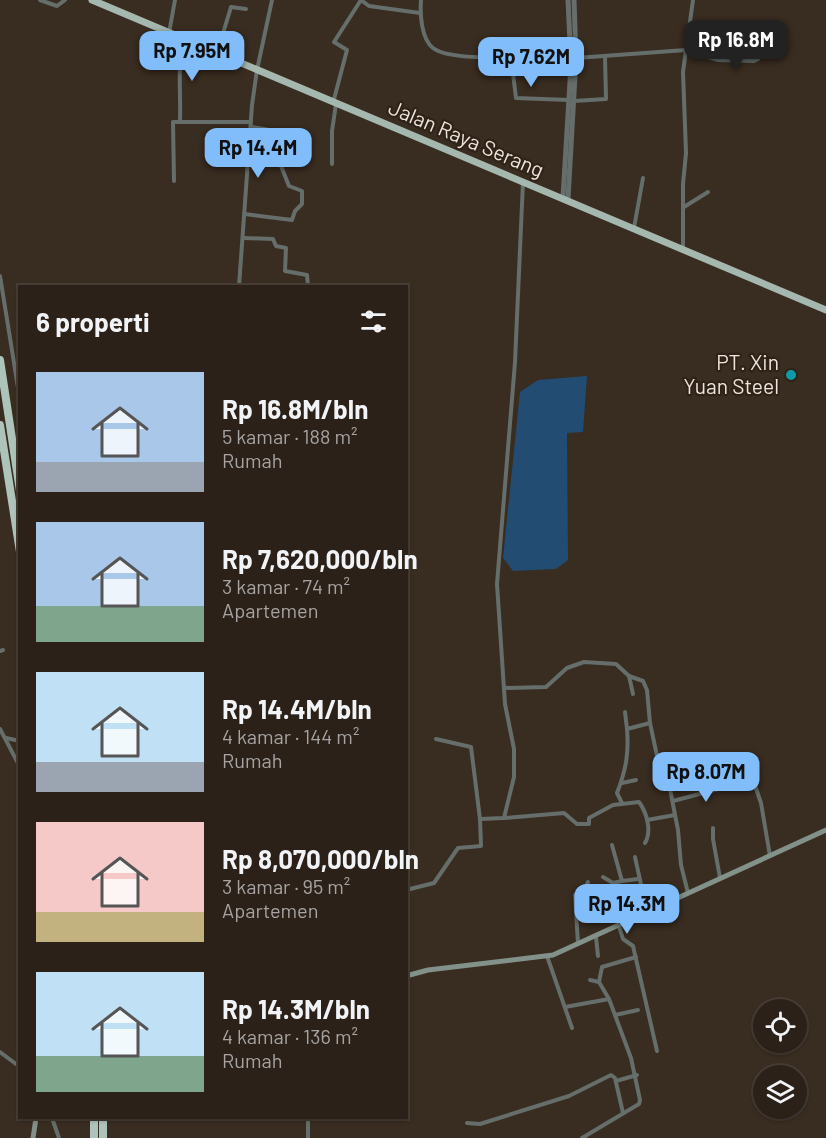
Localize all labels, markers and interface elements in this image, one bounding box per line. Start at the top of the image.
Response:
pin: Rp 16.8M [674,20,798,71]
text: Rp 16.8M [698,27,774,51]
pin: Rp 7.95M [130,31,254,82]
pin: Rp 7.62M [469,37,593,88]
text: Rp 7.95M [153,38,231,62]
text: Rp 7.62M [492,44,570,68]
street label: Jalan Raya Serang [385,94,548,182]
pin: Rp 14.4M [196,128,320,179]
text: Rp 14.4M [219,135,297,159]
icon: filters [357,305,390,338]
text: 6 properti [36,306,150,337]
place label: PT. Xin Yuan Steel [683,349,779,398]
marker: PT. Xin Yuan Steel [784,368,798,382]
text: Rp 16.8M/bln [222,393,368,424]
icon: home [84,396,156,468]
text: 5 kamar · 188 m² [222,424,357,448]
text: Rumah [222,448,283,472]
text: Rp 7,620,000/bln [222,543,418,574]
icon: home [84,546,156,618]
text: 3 kamar · 74 m² [222,574,350,598]
text: Apartemen [222,598,318,622]
text: Rp 14.4M/bln [222,693,372,724]
icon: home [84,696,156,768]
text: 4 kamar · 144 m² [222,724,359,748]
text: Rumah [222,748,283,772]
pin: Rp 8.07M [644,752,768,803]
text: Rp 8.07M [667,759,745,783]
text: Rp 8,070,000/bln [222,843,419,874]
icon: home [84,846,156,918]
text: 3 kamar · 95 m² [222,874,350,898]
pin: Rp 14.3M [565,884,689,935]
text: Rp 14.3M [588,891,666,915]
text: Apartemen [222,898,318,922]
text: Rp 14.3M/bln [222,993,370,1024]
icon: home [84,996,156,1068]
map controls [753,999,807,1119]
button: locate [753,999,807,1053]
text: 4 kamar · 136 m² [222,1024,358,1048]
text: Rumah [222,1048,283,1072]
button: layers [753,1065,807,1119]

